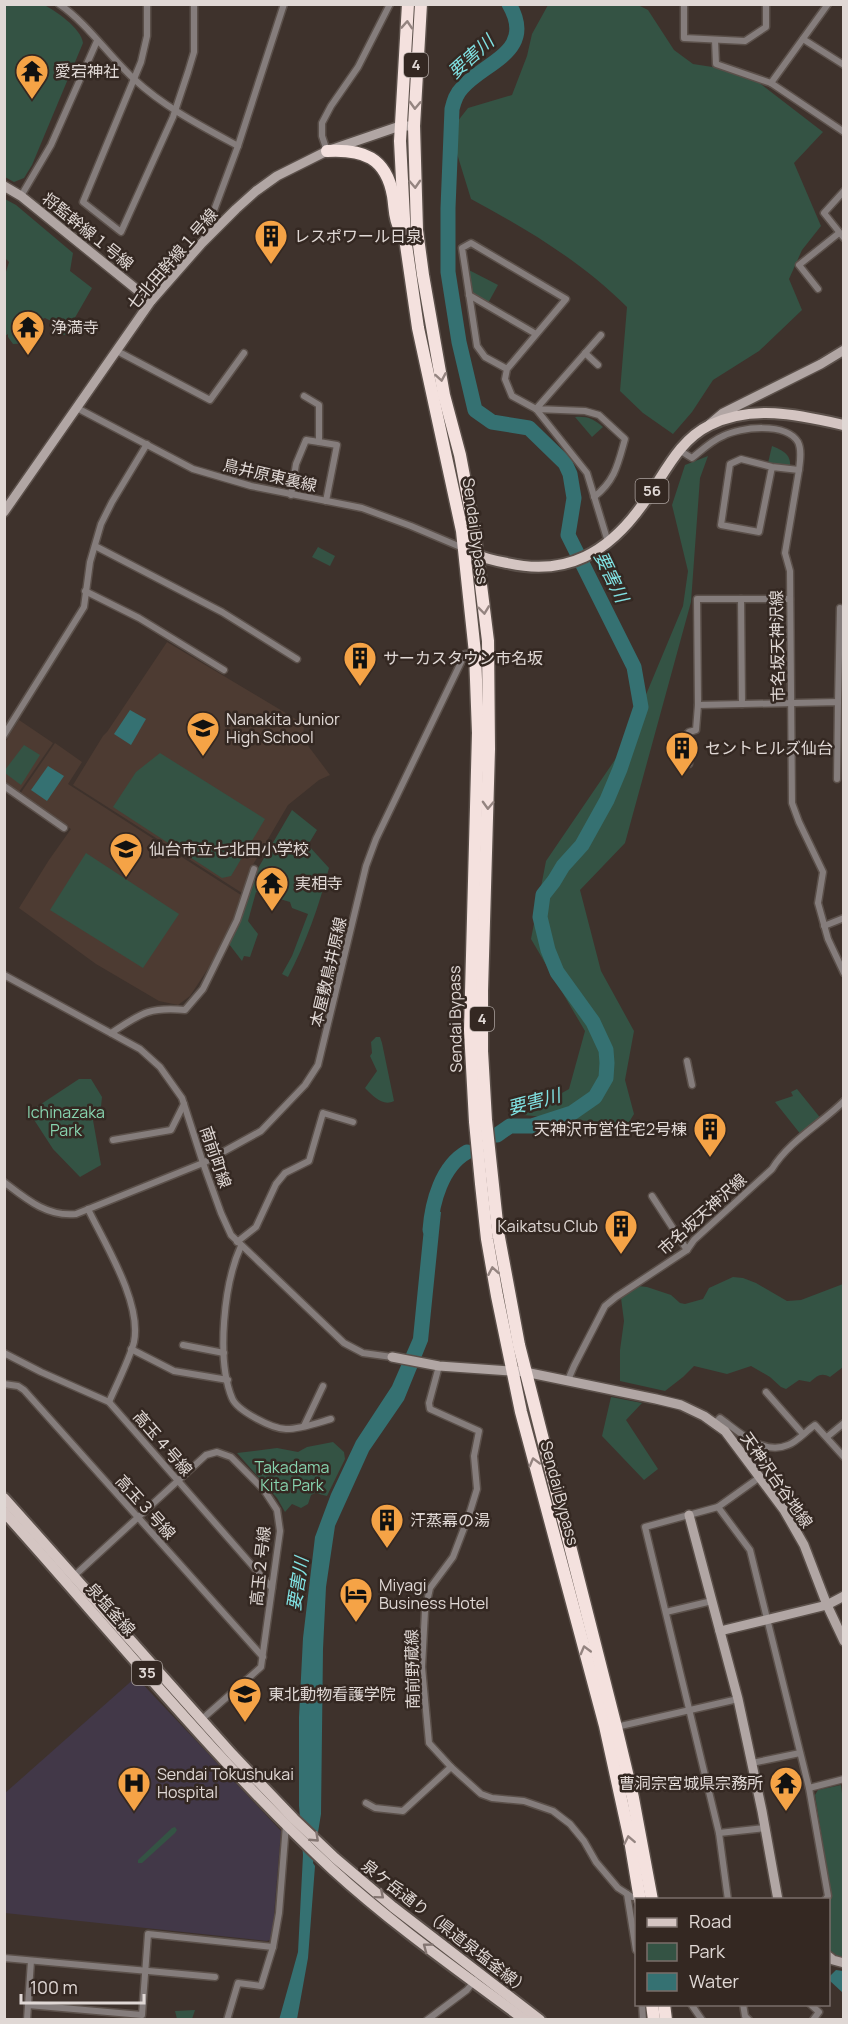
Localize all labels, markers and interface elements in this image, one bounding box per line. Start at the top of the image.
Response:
one-way arrow [400,21,413,30]
water label: 要害川 [442,28,500,83]
temple icon: 愛宕神社 [14,53,50,100]
road number: 4 [404,53,428,77]
place label: 愛宕神社 [55,60,119,82]
one-way arrow [408,100,421,109]
one-way arrow [408,180,421,189]
street label: 将監幹線１号線 [38,187,138,275]
street label: 七北田幹線１号線 [122,203,222,315]
building icon: レスポワール日泉 [253,218,289,265]
place label: レスポワール日泉 [294,225,422,247]
temple icon: 浄満寺 [10,309,46,356]
place label: 浄満寺 [51,316,99,338]
one-way arrow [434,372,447,382]
street label: 鳥井原東裏線 [221,453,319,497]
street label: Sendai Bypass [458,476,494,586]
road number: 56 [636,479,668,503]
water label: 要害川 [589,547,635,608]
street label: 市名坂天神沢線 [765,590,789,702]
one-way arrow [477,605,490,615]
building icon: サーカスタウン市名坂 [342,640,378,687]
place label: サーカスタウン市名坂 [383,647,543,669]
place label: Nanakita Junior High School [226,708,340,748]
school or university icon: Nanakita Junior High School [185,710,221,757]
building icon: セントヒルズ仙台 [664,730,700,777]
place label: セントヒルズ仙台 [705,737,833,759]
one-way arrow [481,800,494,809]
school or university icon: 仙台市立七北田小学校 [108,831,144,878]
place label: 仙台市立七北田小学校 [149,838,309,860]
temple icon: 実相寺 [254,865,290,912]
place label: 実相寺 [295,872,343,894]
street label: 本屋敷鳥井原線 [305,915,351,1029]
street label: Sendai Bypass [443,965,467,1073]
road number: 4 [470,1007,494,1031]
water label: 要害川 [505,1082,565,1120]
park label: Ichinazaka Park [27,1101,105,1141]
building icon: 天神沢市営住宅2号棟 [692,1111,728,1158]
place label: 天神沢市営住宅2号棟 [534,1118,687,1140]
street label: 南前町線 [195,1123,237,1191]
street label: 市名坂天神沢線 [653,1168,751,1260]
building icon: Kaikatsu Club [603,1208,639,1255]
place label: Kaikatsu Club [497,1215,598,1237]
one-way arrow [487,1266,500,1276]
street label: 高玉４号線 [128,1406,198,1480]
street label: 天神沢台谷地線 [736,1428,818,1532]
street label: Sendai Bypass [536,1438,584,1548]
park label: Takadama Kita Park [255,1456,329,1496]
one-way arrow [529,1457,541,1467]
street label: 高玉３号線 [111,1470,181,1544]
building icon: 汗蒸幕の湯 [369,1502,405,1549]
place label: 汗蒸幕の湯 [410,1509,490,1531]
street label: 高玉２号線 [245,1525,275,1607]
water label: 要害川 [281,1553,313,1612]
place label: Miyagi Business Hotel [379,1574,489,1614]
hotel icon: Miyagi Business Hotel [338,1576,374,1623]
street label: 泉塩釜線 [81,1578,141,1640]
street label: 南前野蔵線 [400,1629,424,1709]
one-way arrow [579,1645,592,1655]
road number: 35 [132,1661,162,1685]
school or university icon: 東北動物看護学院 [227,1676,263,1723]
place label: 東北動物看護学院 [268,1683,396,1705]
place label: Sendai Tokushukai Hospital [157,1763,294,1803]
hospital icon: Sendai Tokushukai Hospital [116,1765,152,1812]
temple icon: 曹洞宗宮城県宗務所 [768,1765,804,1812]
place label: 曹洞宗宮城県宗務所 [619,1772,763,1794]
one-way arrow [308,1831,318,1842]
one-way arrow [623,1835,636,1845]
street label: 泉ケ岳通り（県道泉塩釜線） [357,1854,535,2000]
one-way arrow [373,1888,384,1899]
legend [635,1898,830,2006]
text: Road [689,1909,732,1933]
text: Park [689,1939,726,1963]
one-way arrow [423,1943,434,1954]
scale bar [21,1967,144,2005]
text: Water [689,1969,739,1993]
text: 100 m [30,1975,78,1999]

